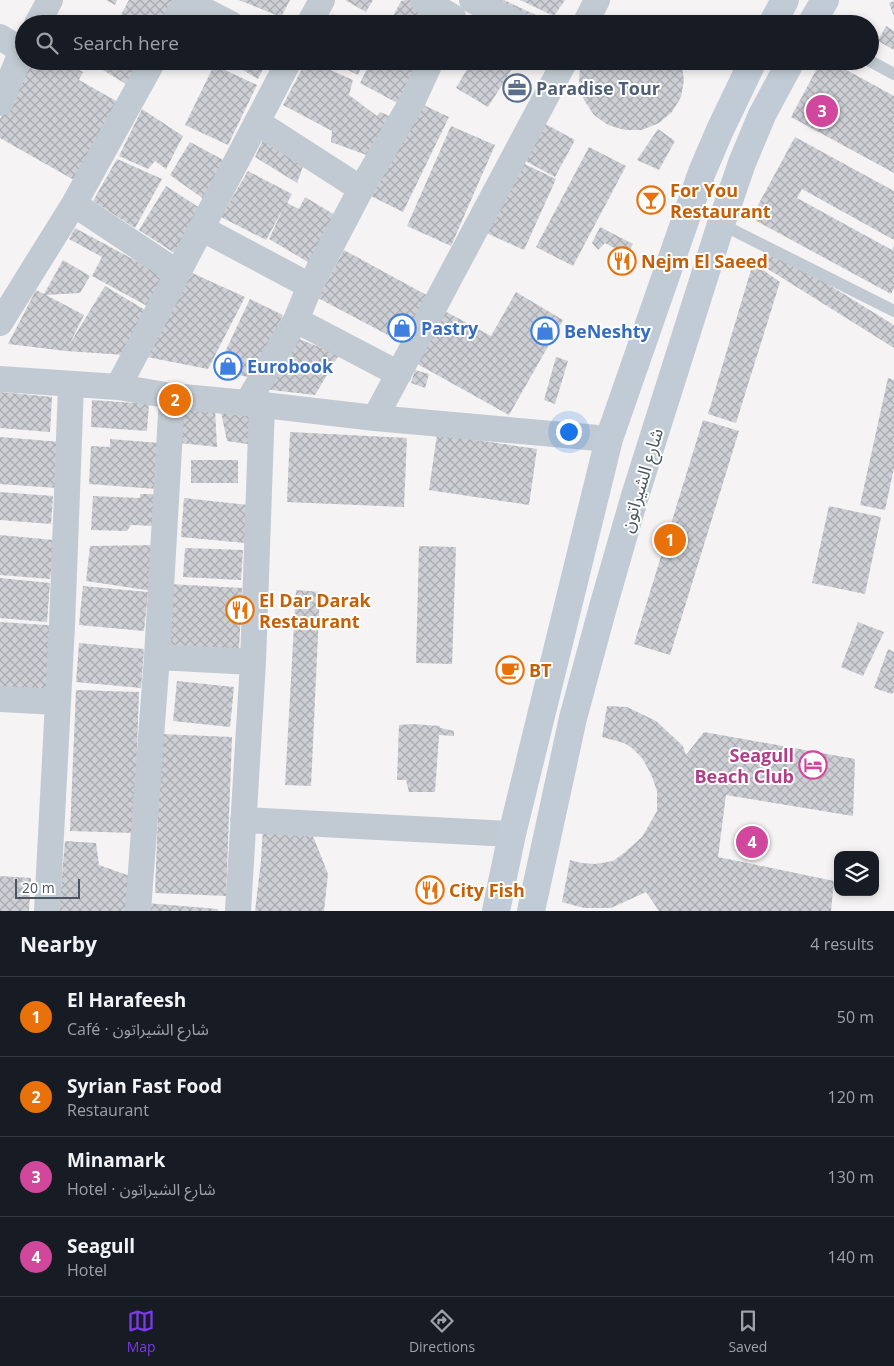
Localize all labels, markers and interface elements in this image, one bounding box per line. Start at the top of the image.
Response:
search box [15,15,879,70]
icon: search [33,29,61,57]
text: Search here [73,30,179,56]
office icon: Paradise Tour [502,73,532,103]
place label: Paradise Tour [536,76,660,100]
pin: 3 [806,92,838,130]
place label: For You Restaurant [670,178,771,223]
bar icon: For You Restaurant [636,185,666,215]
restaurant icon: Nejm El Saeed [607,246,637,276]
place label: Nejm El Saeed [641,249,768,273]
shop icon: Pastry [387,313,417,343]
place label: Pastry [421,316,479,340]
shop icon: BeNeshty [530,316,560,346]
place label: BeNeshty [564,319,652,343]
shop icon: Eurobook [213,351,243,381]
place label: Eurobook [247,354,334,378]
pin: 2 [159,381,191,419]
your location [556,419,582,445]
street label: شارع الشيراتون [614,425,671,536]
pin: 1 [654,521,686,559]
place label: El Dar Darak Restaurant [259,588,372,633]
restaurant icon: El Dar Darak Restaurant [225,595,255,625]
cafe icon: BT [495,655,525,685]
place label: BT [529,658,552,682]
place label: Seagull Beach Club [694,743,794,788]
hotel icon: Seagull Beach Club [798,750,828,780]
pin: 4 [736,823,768,861]
map controls [834,851,879,896]
button: layers [834,851,879,896]
restaurant icon: City Fish [415,875,445,905]
scale bar [15,876,80,899]
text: 20 m [22,878,55,897]
place label: City Fish [449,878,525,902]
text: Nearby [20,930,97,958]
text: 4 results [810,933,874,955]
text: El Harafeesh [67,987,186,1013]
text: 1 [31,1006,41,1028]
text: 50 m [837,1006,874,1028]
text: Café · شارع الشيراتون [67,1018,209,1040]
text: Syrian Fast Food [67,1073,222,1099]
text: 2 [31,1086,41,1108]
text: 120 m [828,1086,874,1108]
text: Restaurant [67,1099,149,1121]
text: Minamark [67,1147,165,1173]
text: 3 [31,1166,41,1188]
text: 130 m [828,1166,874,1188]
text: Hotel · شارع الشيراتون [67,1178,216,1200]
text: Seagull [67,1233,135,1259]
text: 4 [31,1246,41,1268]
text: 140 m [828,1246,874,1268]
text: Hotel [67,1259,107,1281]
tab: Map [127,1307,156,1356]
tab: Directions [409,1307,475,1356]
tab: Saved [728,1307,767,1356]

